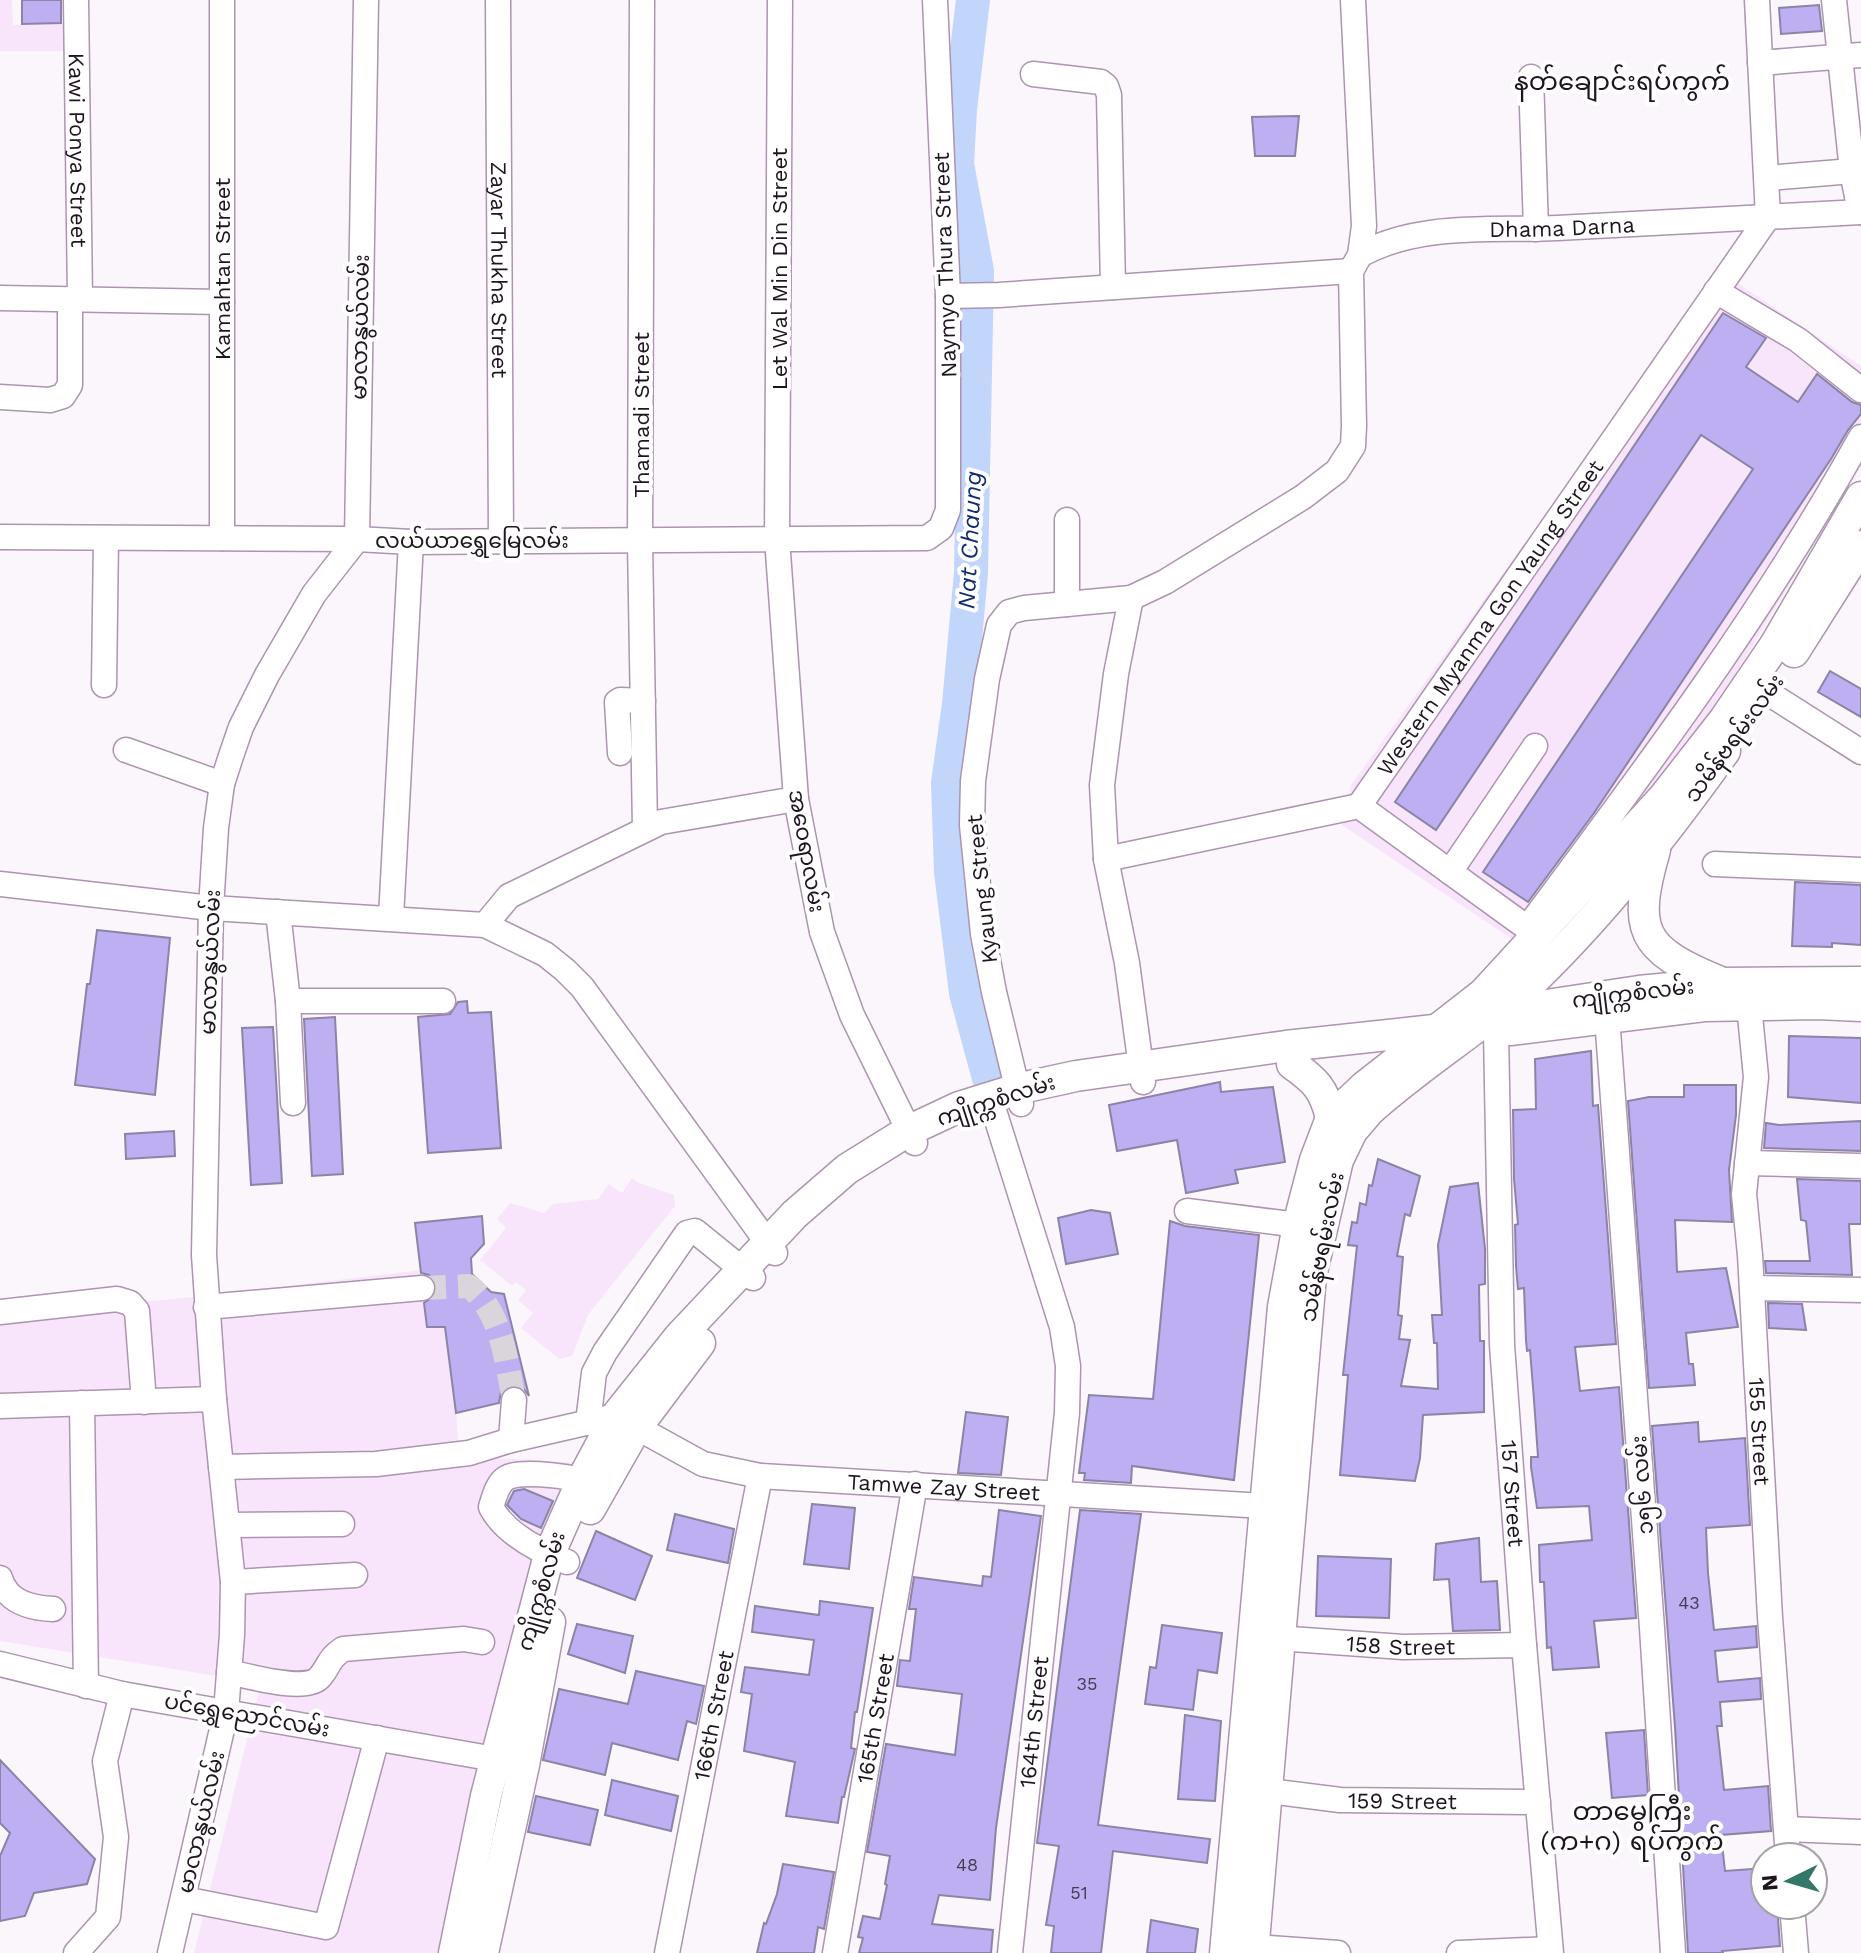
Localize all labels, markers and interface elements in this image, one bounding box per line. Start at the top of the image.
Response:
street label: Kawi Ponya Street [64,52,92,247]
district label: နတ်ချောင်းရပ်ကွက် [1514,64,1730,102]
street label: Let Wal Min Din Street [767,148,792,390]
street label: Naymyo Thura Street [929,152,961,378]
street label: Zayar Thukha Street [486,162,513,378]
street label: Kamahtan Street [210,178,235,360]
street label: Dhama Darna [1489,212,1635,241]
street label: မာလာနွယ်လမ်း [343,254,378,400]
street label: Thamadi Street [629,332,654,498]
street label: Western Myanma Gon Yaung Street [1372,455,1608,780]
water label: Nat Chaung [952,470,988,610]
street label: လယ်ယာရွှေမြေလမ်း [375,525,569,558]
street label: သမိန်ဗရမ်းလမ်း [1677,667,1793,810]
street label: အဝေရာလမ်း [779,787,833,915]
street label: Kyaung Street [962,813,1002,965]
street label: မာလာနွယ်လမ်း [192,889,229,1035]
street label: ကျိုက္ကစံလမ်း [1570,970,1696,1019]
street label: ကျိုက္ကစံလမ်း [933,1066,1060,1137]
street label: သမိန်ဗရမ်းလမ်း [1292,1169,1354,1325]
street label: 155 Street [1744,1377,1775,1486]
street label: ၁၅၆ လမ်း [1623,1434,1663,1536]
street label: 157 Street [1497,1439,1529,1548]
street label: Tamwe Zay Street [847,1469,1041,1505]
street label: ကျိုက္ကစံလမ်း [509,1528,576,1655]
house number: 43 [1678,1592,1700,1613]
street label: 158 Street [1346,1630,1455,1660]
street label: 166th Street [688,1648,738,1783]
street label: 165th Street [852,1652,898,1785]
street label: 164th Street [1015,1655,1053,1789]
house number: 35 [1077,1673,1097,1694]
street label: ပင်ရွှေညောင်လမ်း [161,1685,332,1747]
street label: မာလာနွယ်လမ်း [170,1748,233,1897]
street label: 159 Street [1348,1788,1457,1814]
district label: တာမွေကြီး (က+ဂ) ရပ်ကွက် [1540,1794,1724,1862]
north arrow [1749,1841,1829,1921]
house number: 48 [956,1854,978,1875]
text: N [1756,1873,1783,1892]
house number: 51 [1070,1882,1088,1903]

